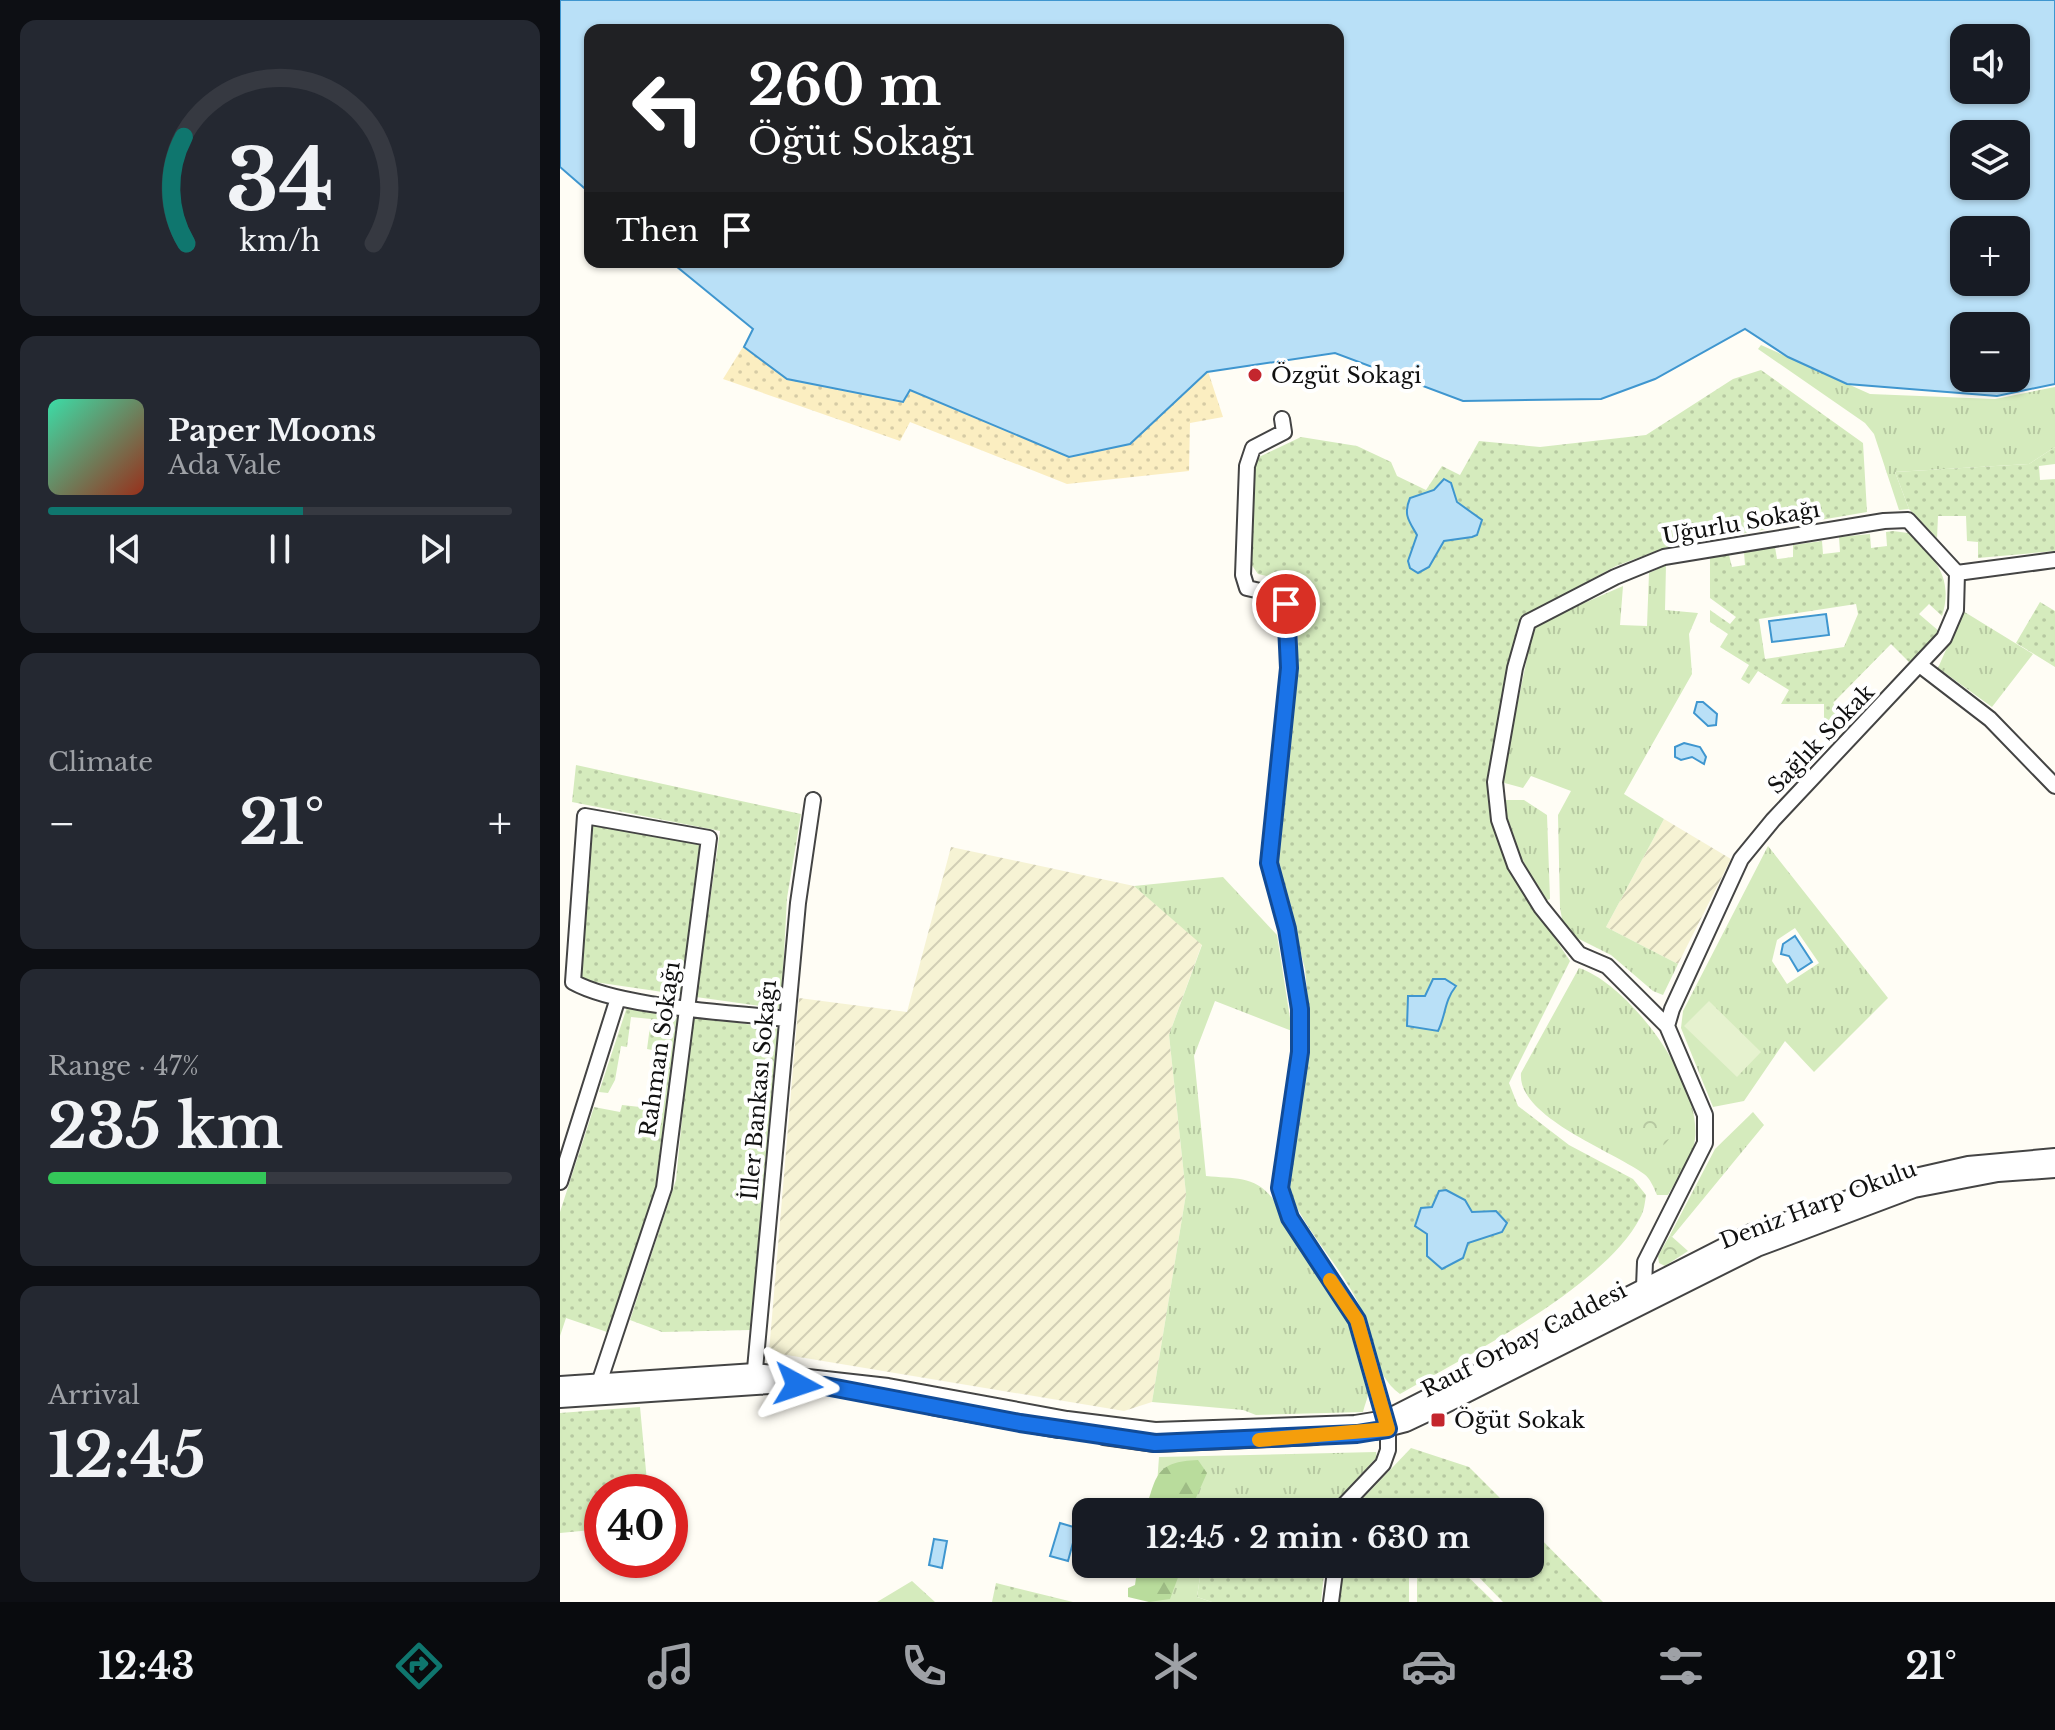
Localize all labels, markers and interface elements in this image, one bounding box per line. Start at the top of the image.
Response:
map controls [1950,24,2030,392]
button: sound [1950,24,2030,104]
text: 260 m [748,51,941,120]
icon: left [616,56,720,160]
text: Öğüt Sokağı [748,120,974,165]
button: layers [1950,120,2030,200]
text: 34 [226,129,334,232]
icon: arrive [715,208,759,252]
text: Then [616,212,699,249]
button: + [1950,216,2030,296]
text: km/h [239,223,321,259]
button: − [1950,312,2030,392]
place label: Özgüt Sokagi [1271,361,1422,389]
marker: Özgüt Sokagi [1246,366,1264,384]
text: Paper Moons [168,412,376,449]
text: Ada Vale [168,449,281,481]
street label: Uğurlu Sokağı [1660,496,1823,550]
icon: previous [103,527,147,571]
icon: pause [258,527,302,571]
icon: next [413,527,457,571]
pin [1252,570,1320,638]
icon: arrive [1264,582,1308,626]
street label: Sağlık Sokak [1762,678,1880,799]
text: Climate [48,746,153,778]
text: 21° [239,786,324,860]
text: − [48,796,76,851]
text: + [488,796,512,851]
street label: Rahman Sokağı [634,959,686,1138]
street label: İller Bankası Sokağı [735,978,782,1201]
text: Range · 47% [48,1050,199,1082]
text: 235 km [48,1090,283,1164]
street label: Deniz Harp Okulu [1716,1155,1920,1255]
street label: Rauf Orbay Caddesi [1417,1276,1631,1403]
position arrow [756,1343,840,1427]
text: Arrival [48,1379,140,1411]
place label: Öğüt Sokak [1454,1406,1586,1434]
marker: Öğüt Sokak [1429,1411,1447,1429]
text: 12:45 [48,1419,206,1493]
speed limit sign: 40 [584,1474,688,1578]
text: 12:45 · 2 min · 630 m [1146,1519,1470,1556]
icon: directions [391,1638,447,1694]
icon: music [643,1638,699,1694]
icon: phone [896,1638,952,1694]
icon: climate [1148,1638,1204,1694]
icon: car [1401,1638,1457,1694]
icon: filters [1653,1638,1709,1694]
text: 12:43 [98,1644,194,1689]
text: 21° [1906,1644,1957,1689]

